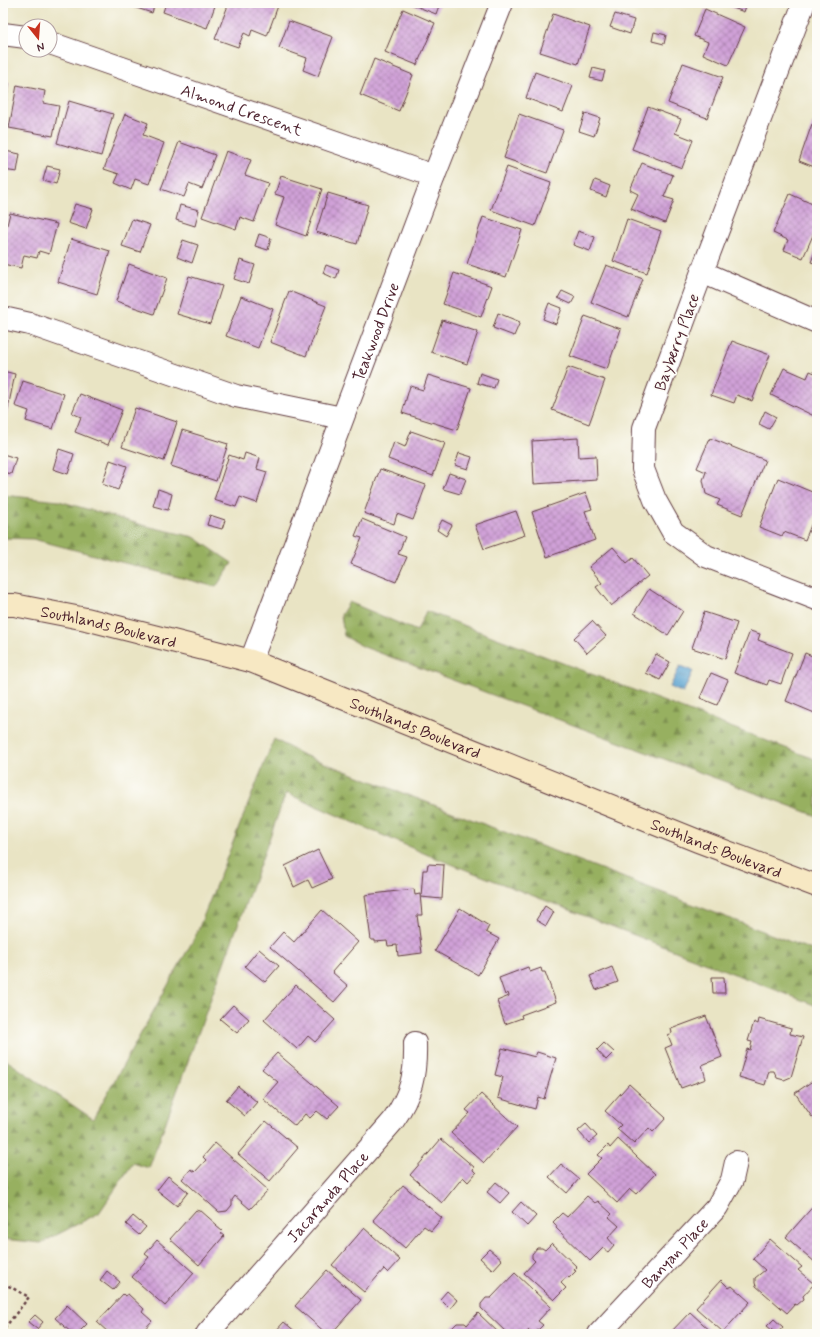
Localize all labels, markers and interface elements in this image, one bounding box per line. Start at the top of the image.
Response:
north arrow [18,18,58,58]
text: N [35,39,46,54]
street label: Almond Crescent [178,80,305,142]
street label: Teakwood Drive [348,280,405,385]
street label: Bayberry Place [650,291,705,394]
street label: Southlands Boulevard [39,601,178,654]
street label: Southlands Boulevard [347,693,483,764]
street label: Southlands Boulevard [647,814,784,884]
street label: Jacaranda Place [283,1147,375,1247]
street label: Banyan Place [637,1214,714,1294]

